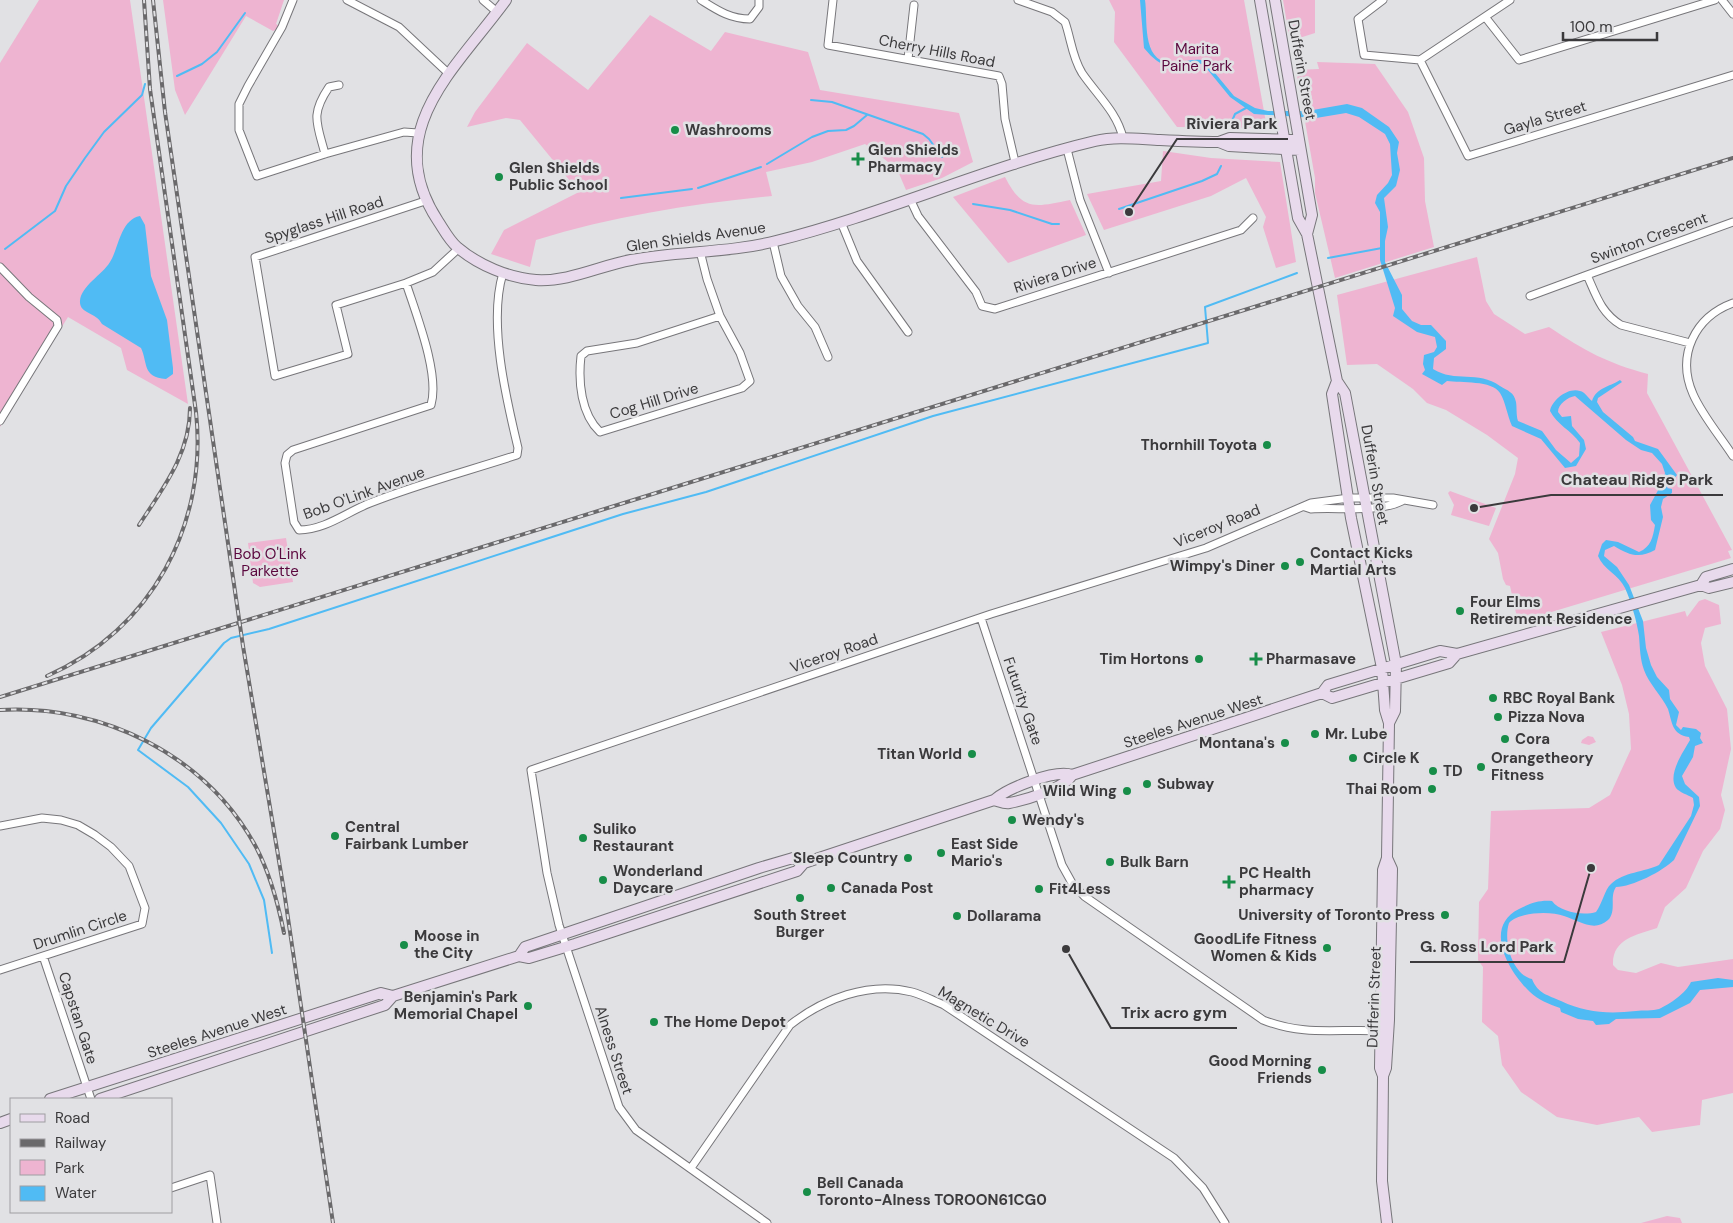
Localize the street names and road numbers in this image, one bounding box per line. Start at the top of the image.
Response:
street label: Dufferin Street [1283,18,1321,122]
street label: Cherry Hills Road [877,30,997,72]
street label: Gayla Street [1501,96,1589,140]
street label: Spyglass Hill Road [262,191,386,249]
street label: Swinton Crescent [1588,207,1710,268]
street label: Glen Shields Avenue [625,217,767,257]
street label: Riviera Drive [1011,252,1099,298]
street label: Cog Hill Drive [607,378,701,424]
street label: Dufferin Street [1356,423,1394,527]
street label: Bob O'Link Avenue [300,462,428,524]
street label: Viceroy Road [1171,500,1263,552]
street label: Viceroy Road [787,629,881,677]
street label: Futurity Gate [999,654,1047,748]
street label: Steeles Avenue West [1121,689,1265,753]
street label: Drumlin Circle [31,905,129,955]
street label: Dufferin Street [1362,946,1386,1048]
street label: Capstan Gate [54,969,102,1067]
street label: Magnetic Drive [934,982,1034,1052]
street label: Steeles Avenue West [145,999,289,1063]
street label: Alness Street [590,1003,638,1097]

